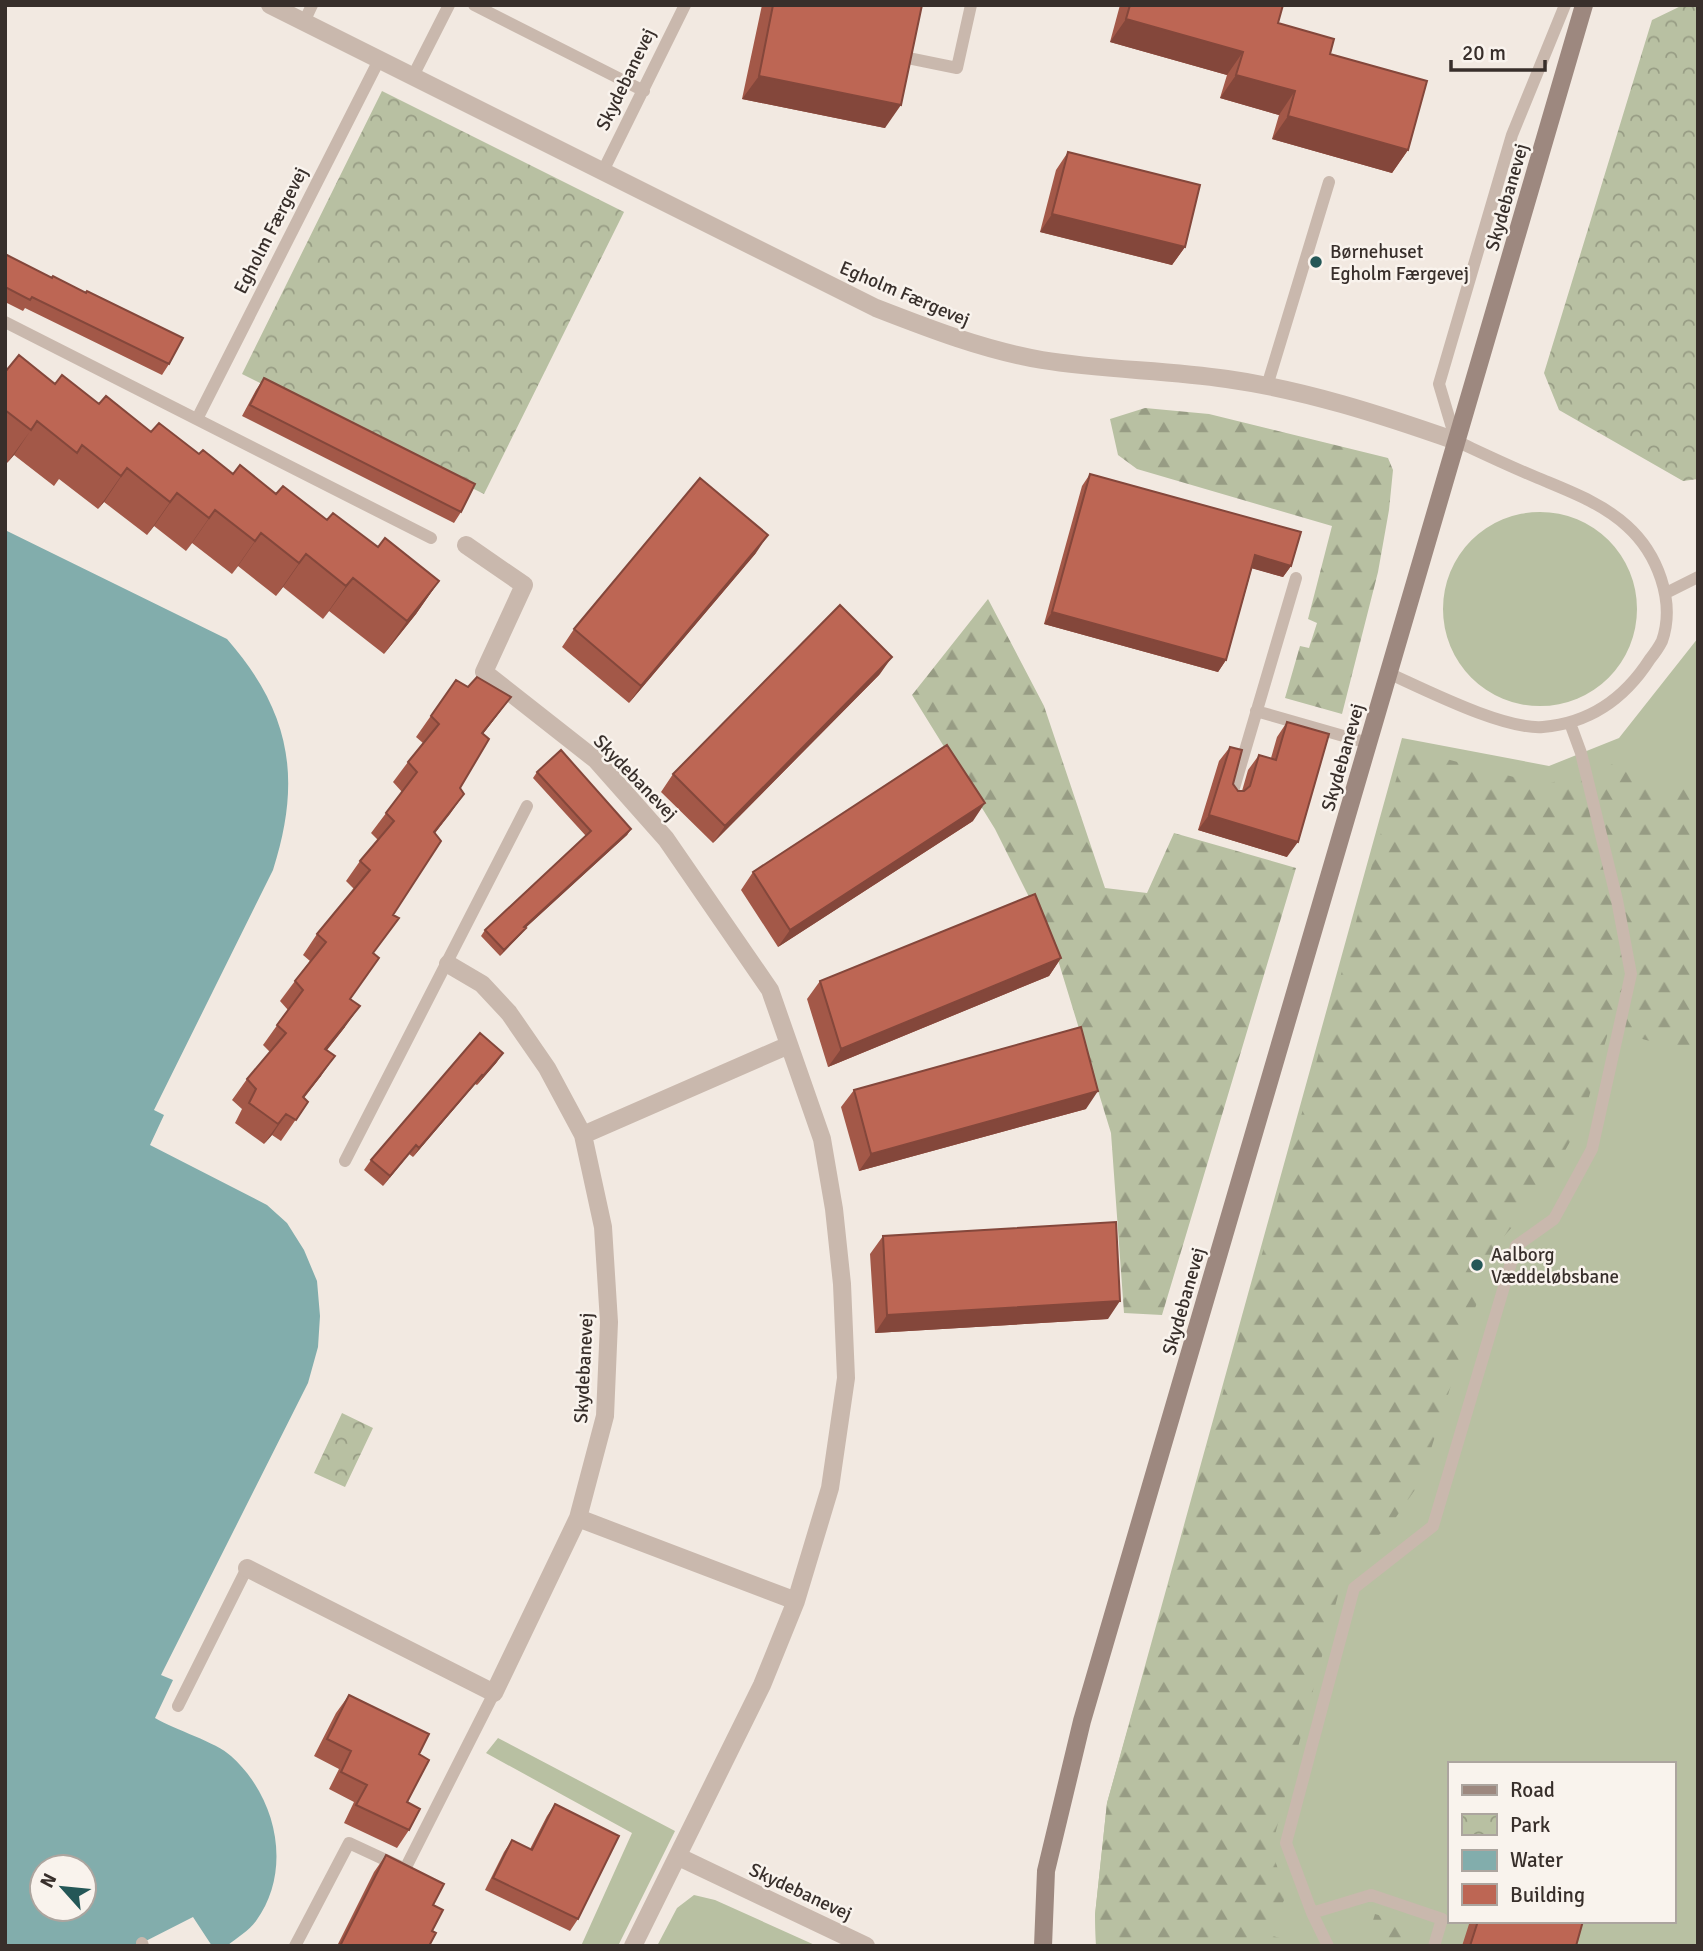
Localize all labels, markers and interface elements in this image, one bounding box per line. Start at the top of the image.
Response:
street label: Skydebanevej [591,24,661,135]
scale bar [1451,28,1546,72]
text: 20 m [1462,40,1506,66]
street label: Skydebanevej [1480,141,1534,254]
street label: Egholm Færgevej [229,163,313,298]
place label: Børnehuset Egholm Færgevej [1330,240,1469,286]
marker: Børnehuset Egholm Færgevej [1308,254,1324,270]
street label: Egholm Færgevej [836,256,973,332]
street label: Skydebanevej [1316,701,1370,814]
street label: Skydebanevej [588,729,682,826]
place label: Aalborg Væddeløbsbane [1491,1243,1619,1289]
street label: Skydebanevej [1157,1245,1211,1358]
marker: Aalborg Væddeløbsbane [1469,1257,1485,1273]
street label: Skydebanevej [569,1312,599,1424]
legend [1448,1762,1675,1923]
text: Road [1510,1777,1555,1803]
text: Park [1510,1812,1551,1838]
text: Water [1510,1847,1563,1873]
north arrow [28,1853,98,1923]
street label: Skydebanevej [745,1858,856,1926]
text: N [35,1869,62,1892]
text: Building [1510,1882,1585,1908]

